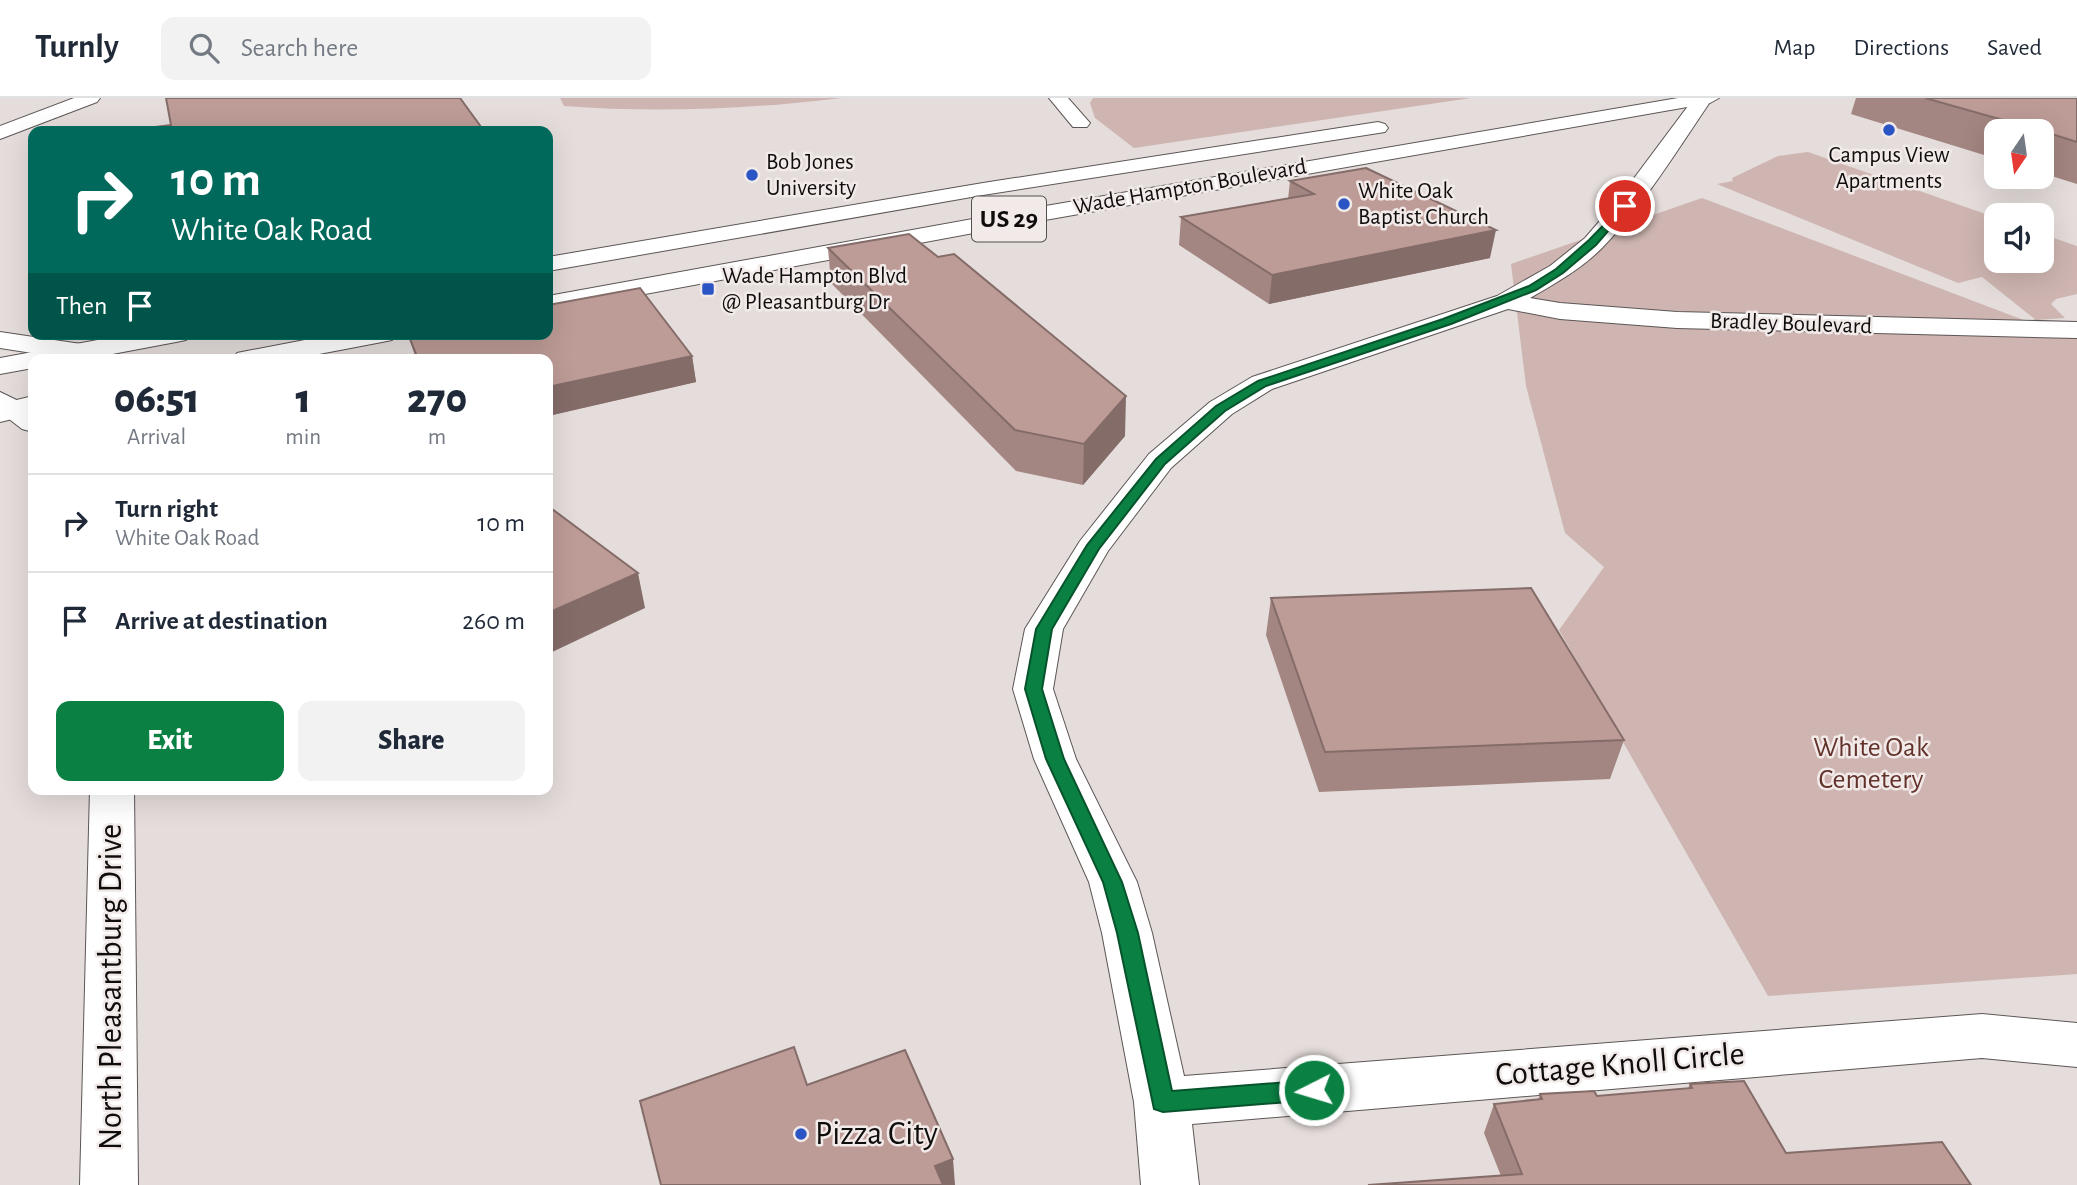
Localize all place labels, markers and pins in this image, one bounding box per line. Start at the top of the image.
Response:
marker: Campus View Apartments [1881,122,1897,138]
place label: Campus View Apartments [1828,144,1950,193]
place label: Bob Jones University [766,151,856,200]
marker: Bob Jones University [744,167,760,183]
pin [1595,176,1655,236]
place label: White Oak Baptist Church [1358,180,1489,229]
marker: White Oak Baptist Church [1336,196,1352,212]
place label: Wade Hampton Blvd @ Pleasantburg Dr [722,265,907,314]
marker: Wade Hampton Blvd @ Pleasantburg Dr [700,281,716,297]
place label: Pizza City [815,1118,938,1151]
marker: Pizza City [793,1126,809,1142]

